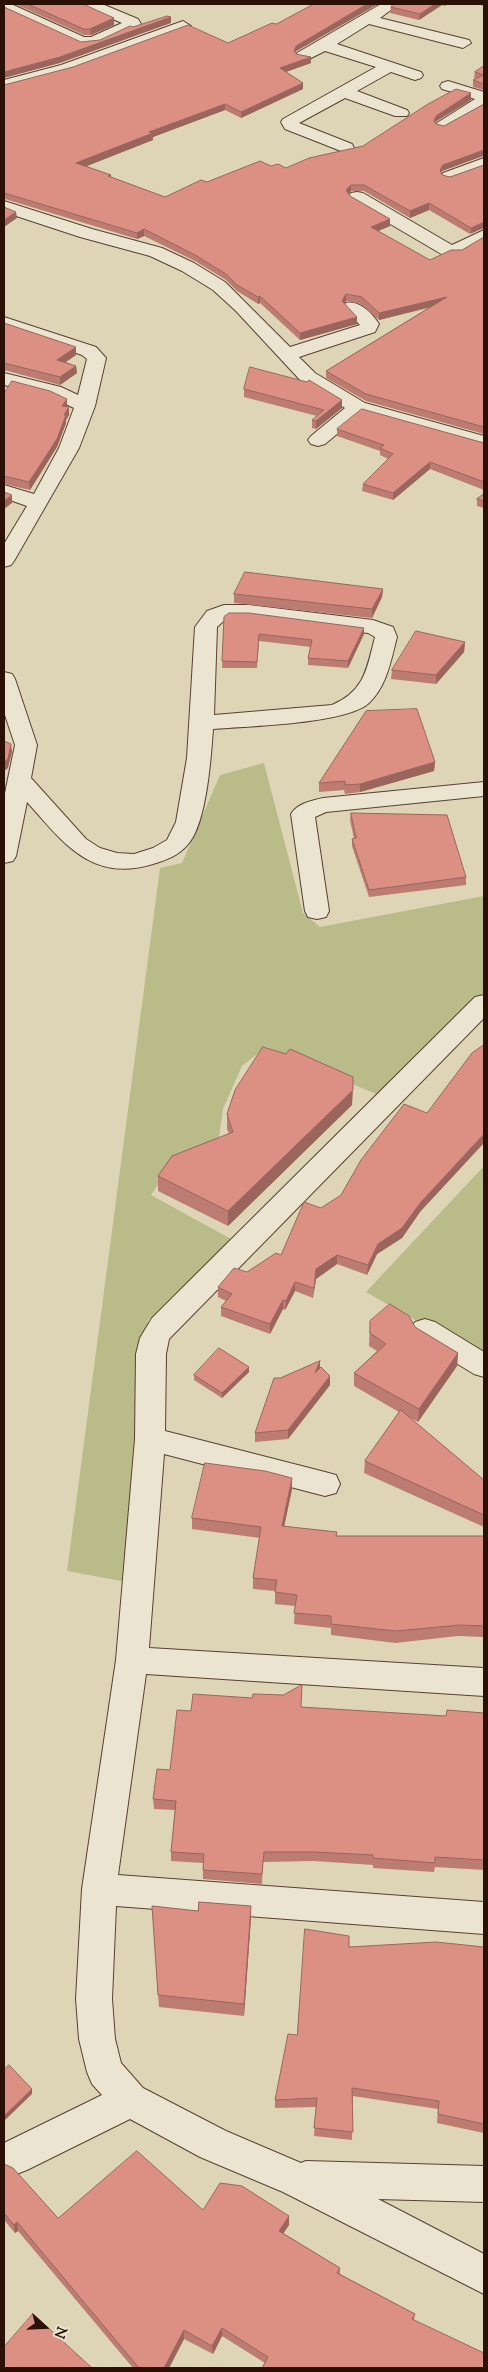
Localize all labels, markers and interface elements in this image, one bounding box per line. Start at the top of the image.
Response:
north arrow [20,2302,70,2352]
text: N [48,2323,70,2341]

